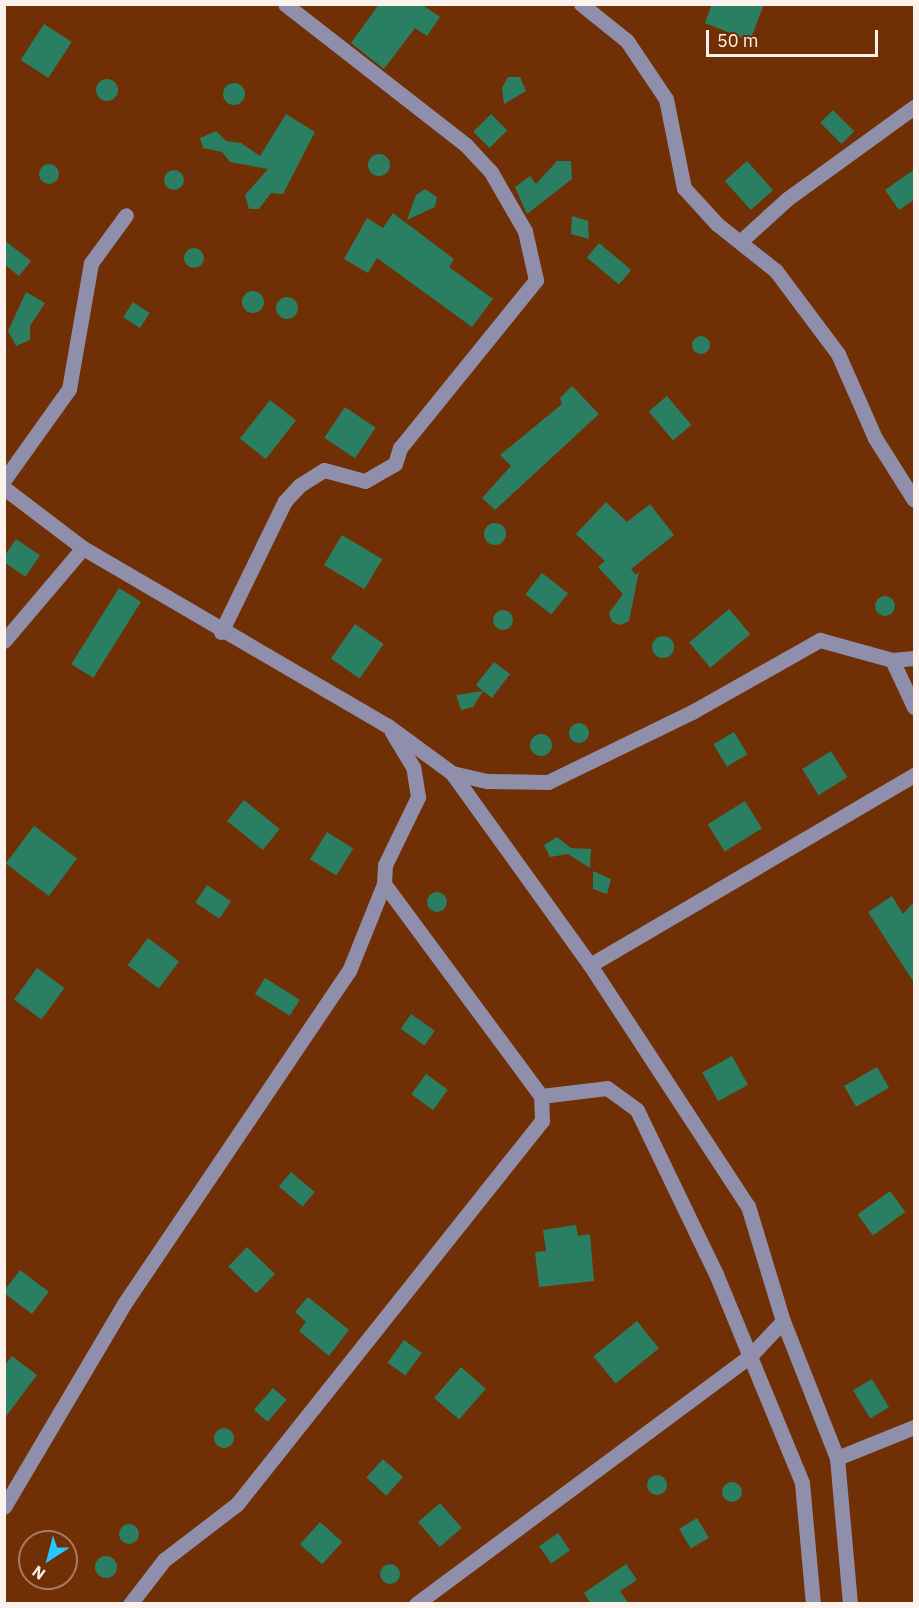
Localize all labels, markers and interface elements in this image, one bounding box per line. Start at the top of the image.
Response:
scale bar [709,18,882,56]
text: 50 m [717,29,759,52]
north arrow [18,1530,78,1590]
text: N [28,1561,49,1584]

